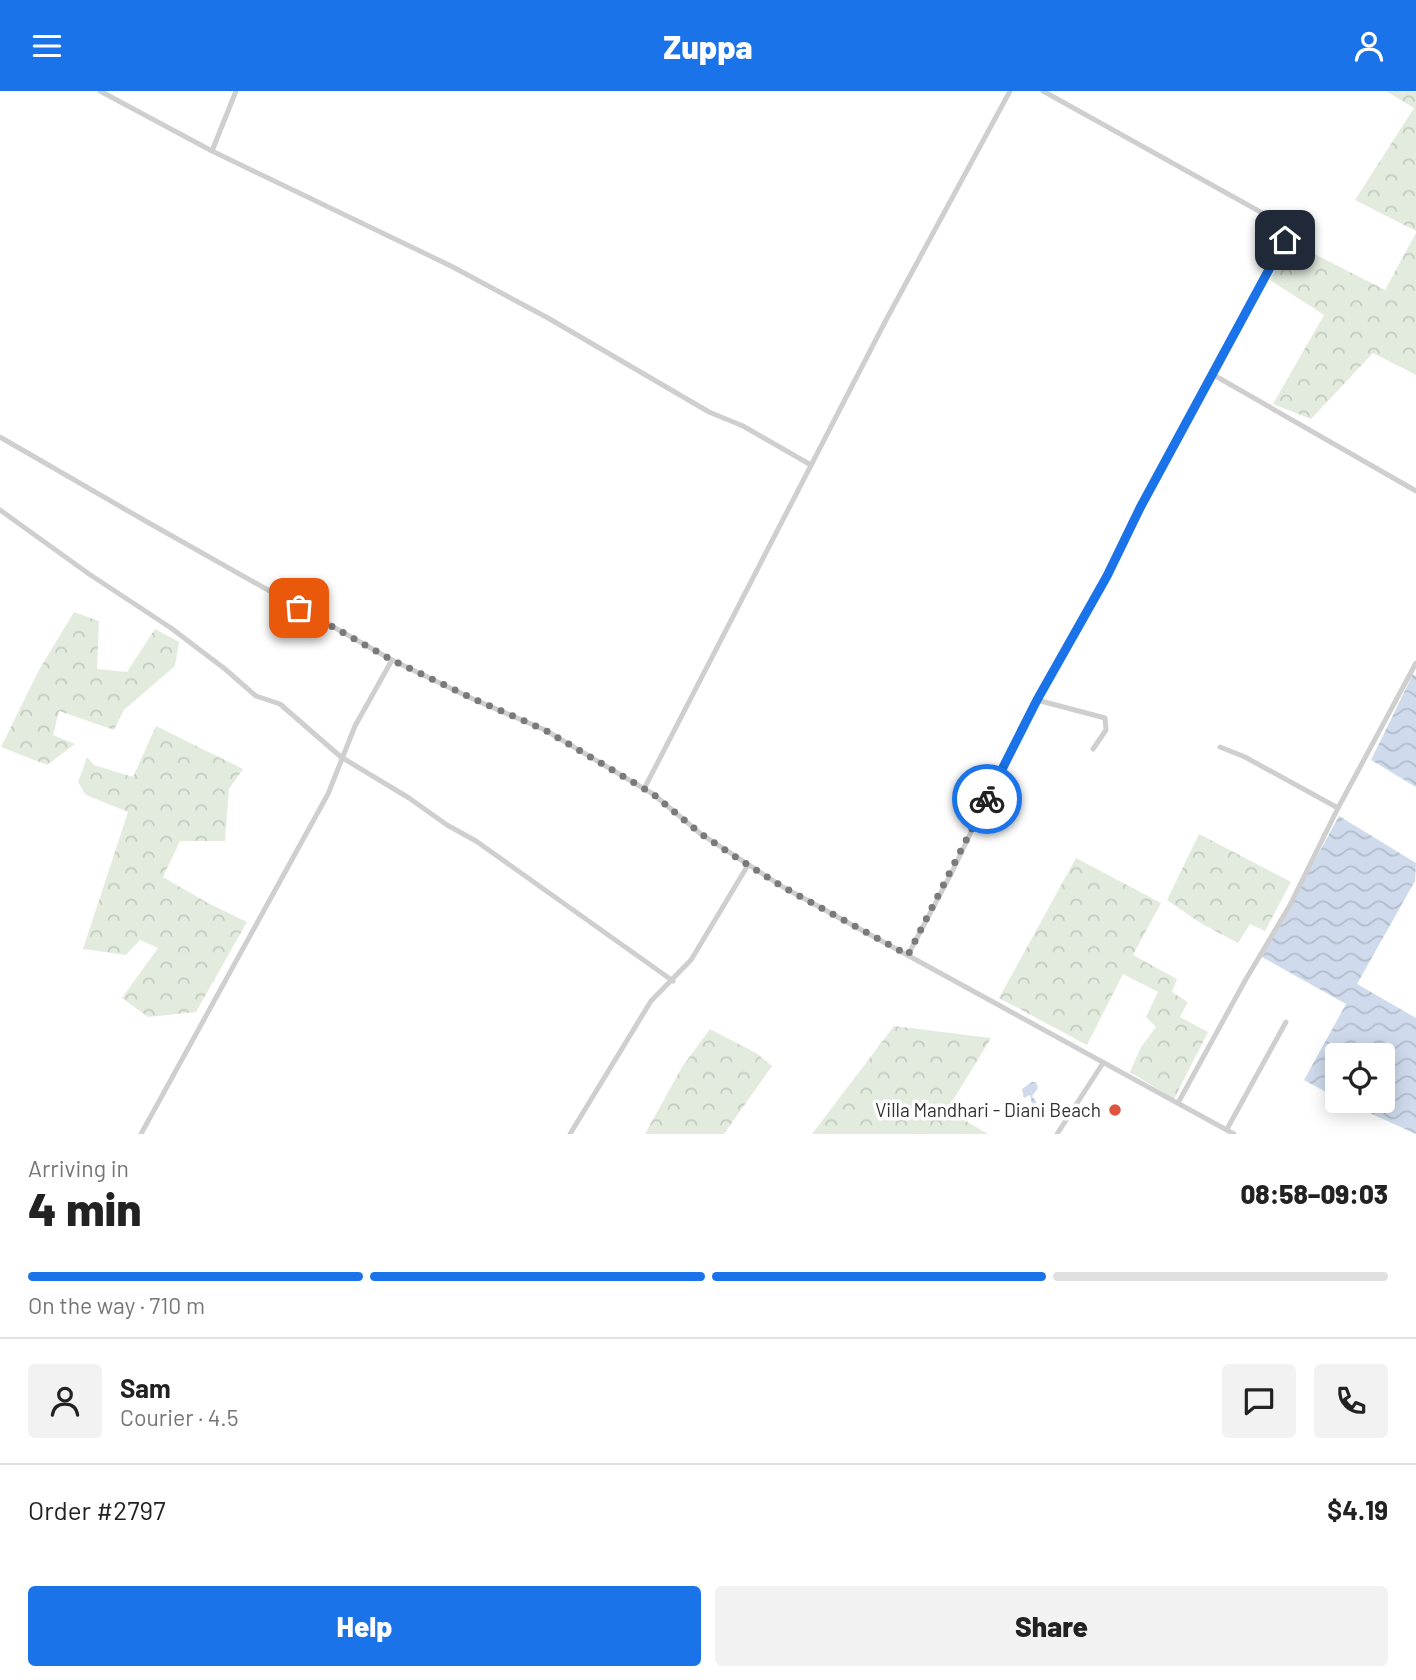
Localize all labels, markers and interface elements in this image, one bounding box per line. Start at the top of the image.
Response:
icon: menu [28,27,66,65]
text: Zuppa [663,27,753,65]
icon: person [1350,27,1388,65]
pin [1255,210,1315,270]
icon: home [1266,221,1304,259]
pin [269,578,329,638]
icon: bag [280,589,318,627]
courier [952,764,1022,834]
icon: bike [968,780,1006,818]
map controls [1325,1043,1395,1113]
button: locate [1325,1043,1395,1113]
place label: Villa Mandhari - Diani Beach [875,1098,1101,1121]
marker: Villa Mandhari - Diani Beach [1107,1102,1123,1118]
text: Arriving in [28,1154,129,1182]
text: 08:58–09:03 [1241,1178,1388,1209]
text: 4 min [28,1180,142,1235]
text: On the way · 710 m [28,1291,205,1319]
button: person [28,1364,102,1438]
button: chat [1222,1364,1296,1438]
button: phone [1314,1364,1388,1438]
text: Sam [120,1372,171,1403]
text: Courier · 4.5 [120,1403,239,1431]
text: Order #2797 [28,1494,165,1525]
text: $4.19 [1327,1494,1388,1525]
button: Help [28,1586,701,1666]
button: Share [715,1586,1388,1666]

